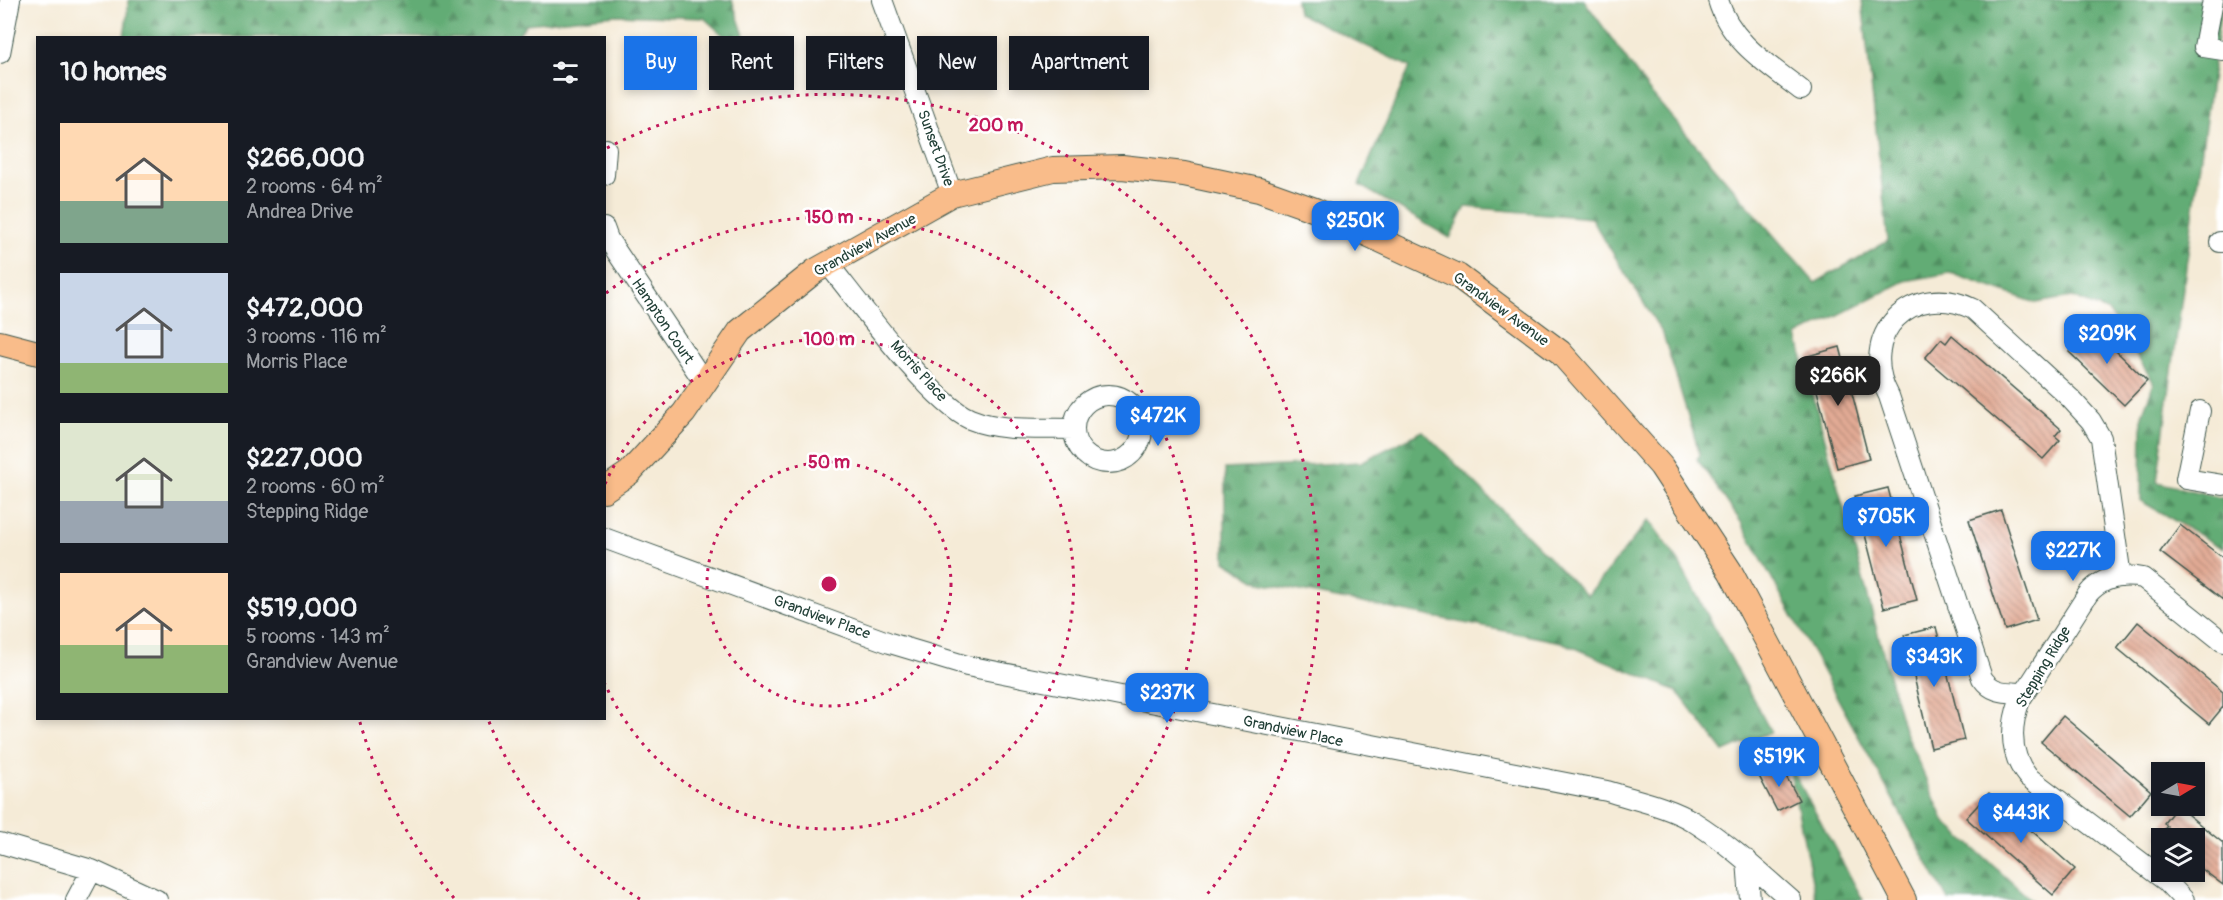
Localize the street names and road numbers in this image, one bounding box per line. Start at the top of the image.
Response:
street label: Sunset Drive [913,107,958,190]
street label: Grandview Avenue [811,209,920,281]
street label: Grandview Avenue [1449,268,1553,351]
street label: Hampton Court [627,275,699,368]
street label: Morris Place [886,337,952,406]
street label: Grandview Place [771,591,873,644]
street label: Stepping Ridge [2012,623,2075,711]
street label: Grandview Place [1241,712,1345,751]

